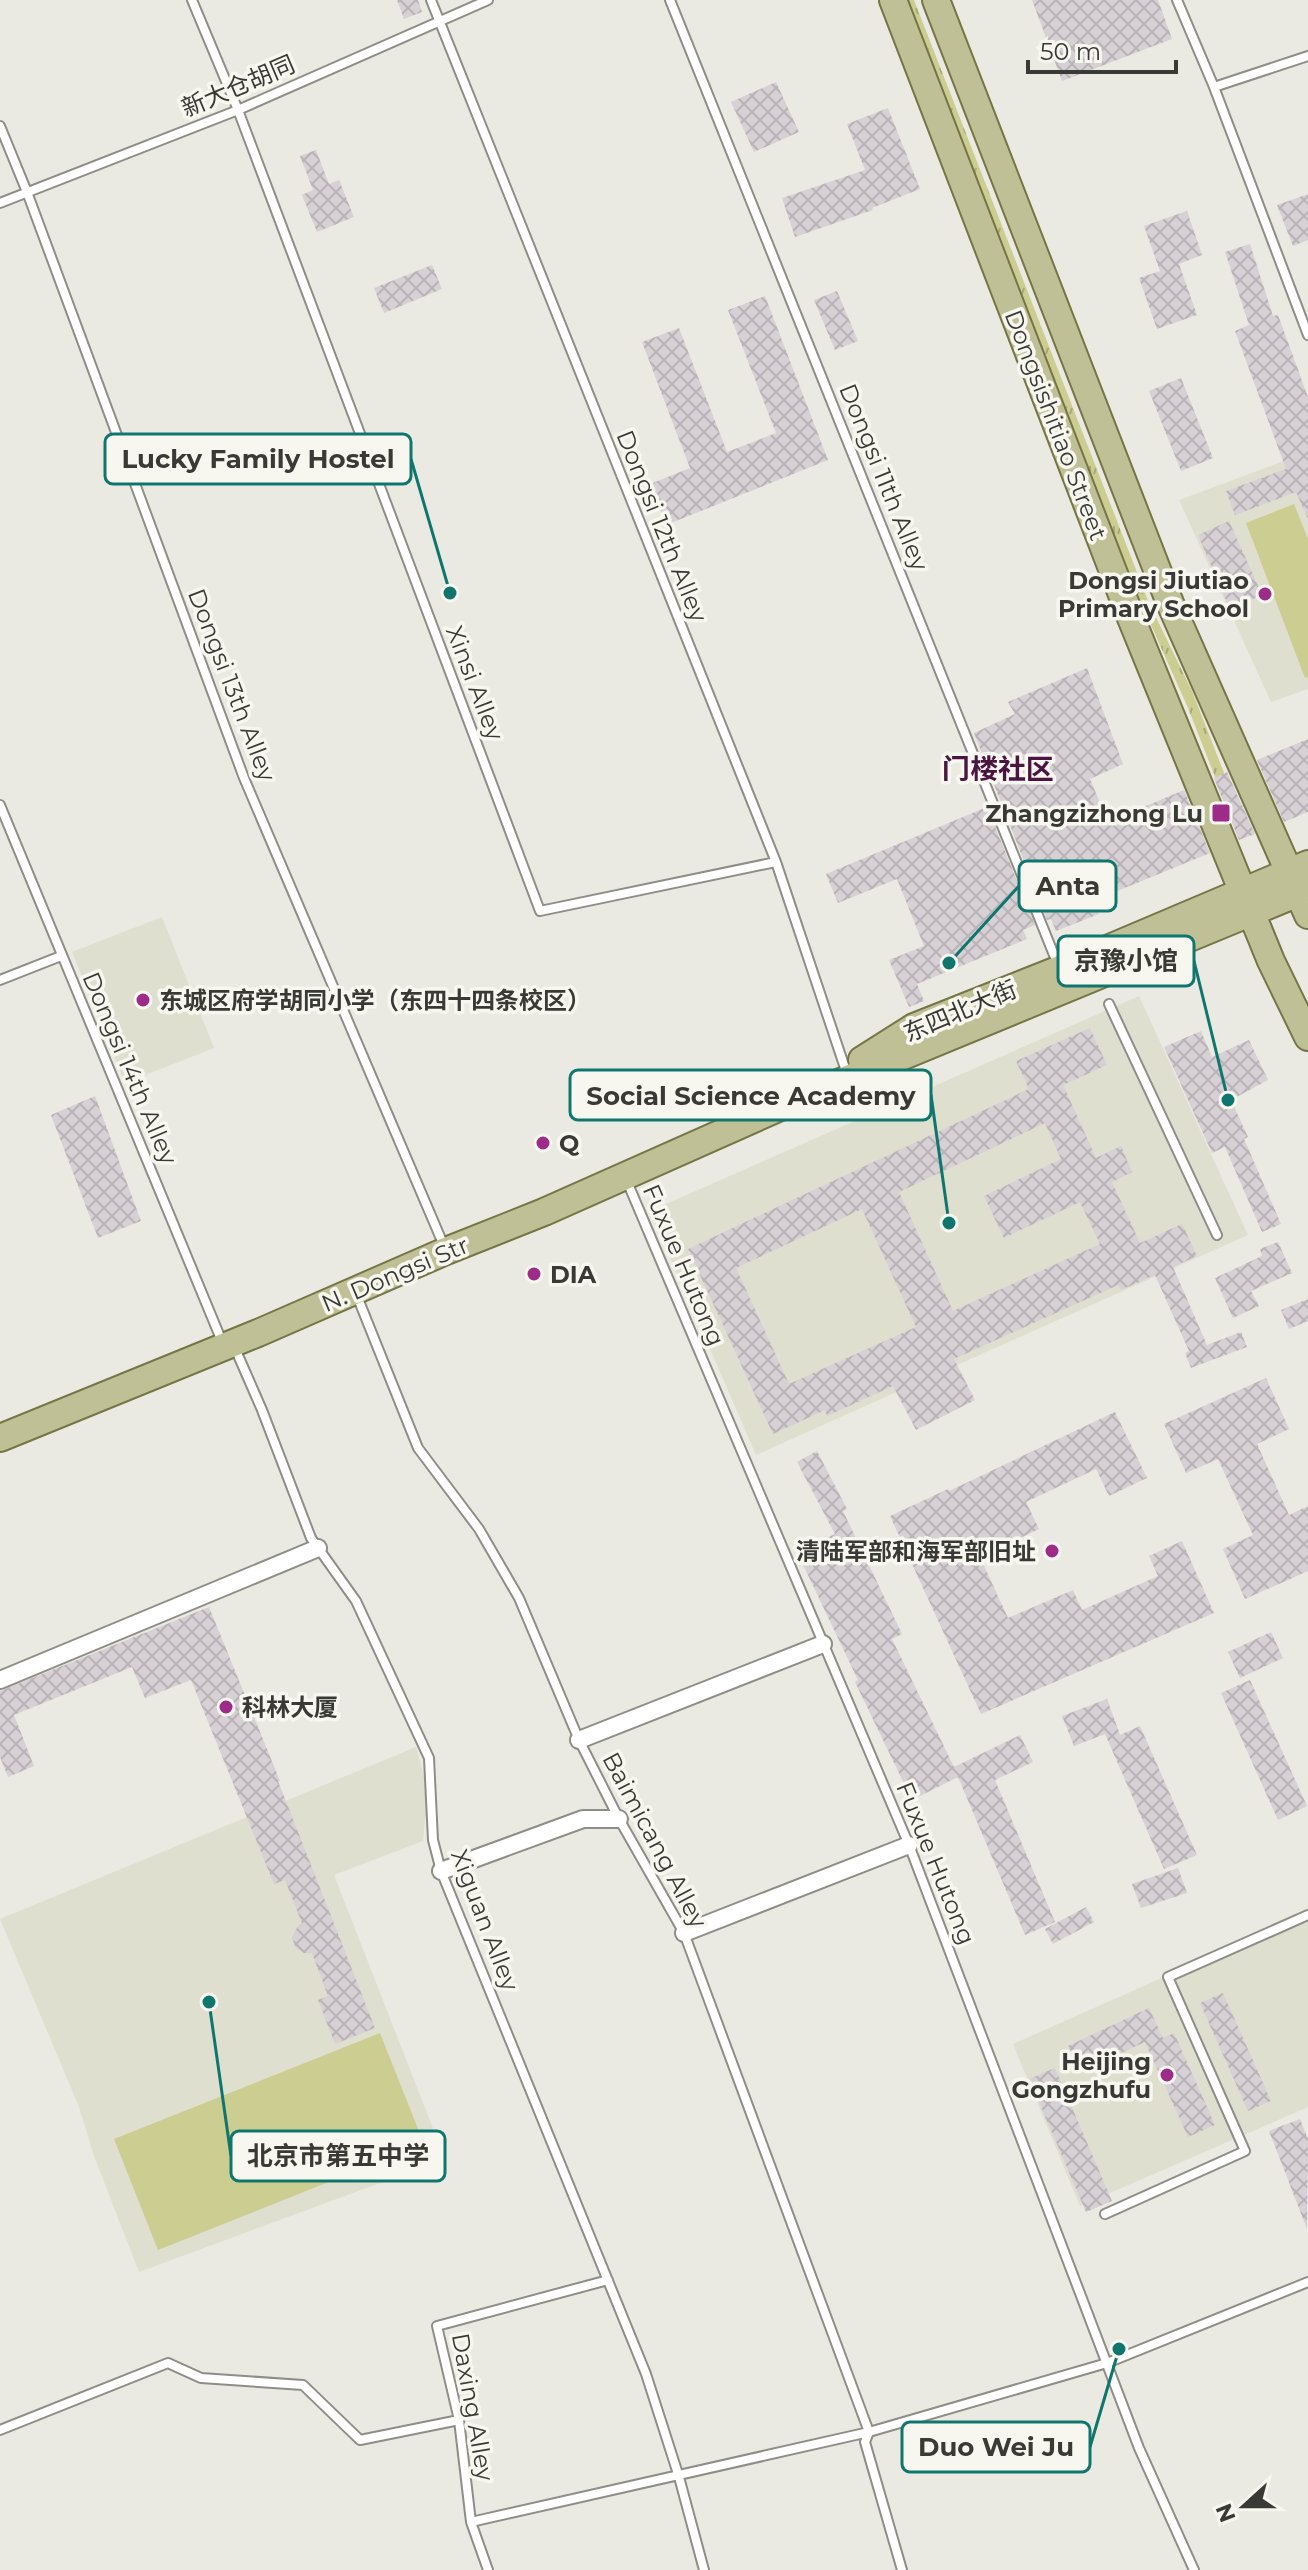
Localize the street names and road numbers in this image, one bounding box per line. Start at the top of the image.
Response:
street label: 新大仓胡同 [177,49,299,123]
street label: Dongsishitiao Street [999,306,1113,544]
street label: Dongsi 11th Alley [833,379,935,575]
street label: Dongsi 12th Alley [610,426,714,626]
street label: Dongsi 13th Alley [182,585,282,785]
street label: Xinsi Alley [440,622,510,744]
street label: Dongsi 14th Alley [76,967,184,1169]
street label: 东四北大街 [899,974,1021,1048]
street label: Fuxue Hutong [637,1180,731,1350]
street label: N. Dongsi Str [317,1230,473,1318]
street label: Baimicang Alley [596,1747,714,1933]
street label: Fuxue Hutong [890,1777,982,1949]
street label: Xiguan Alley [445,1845,525,1995]
street label: Daxing Alley [446,2331,500,2483]

